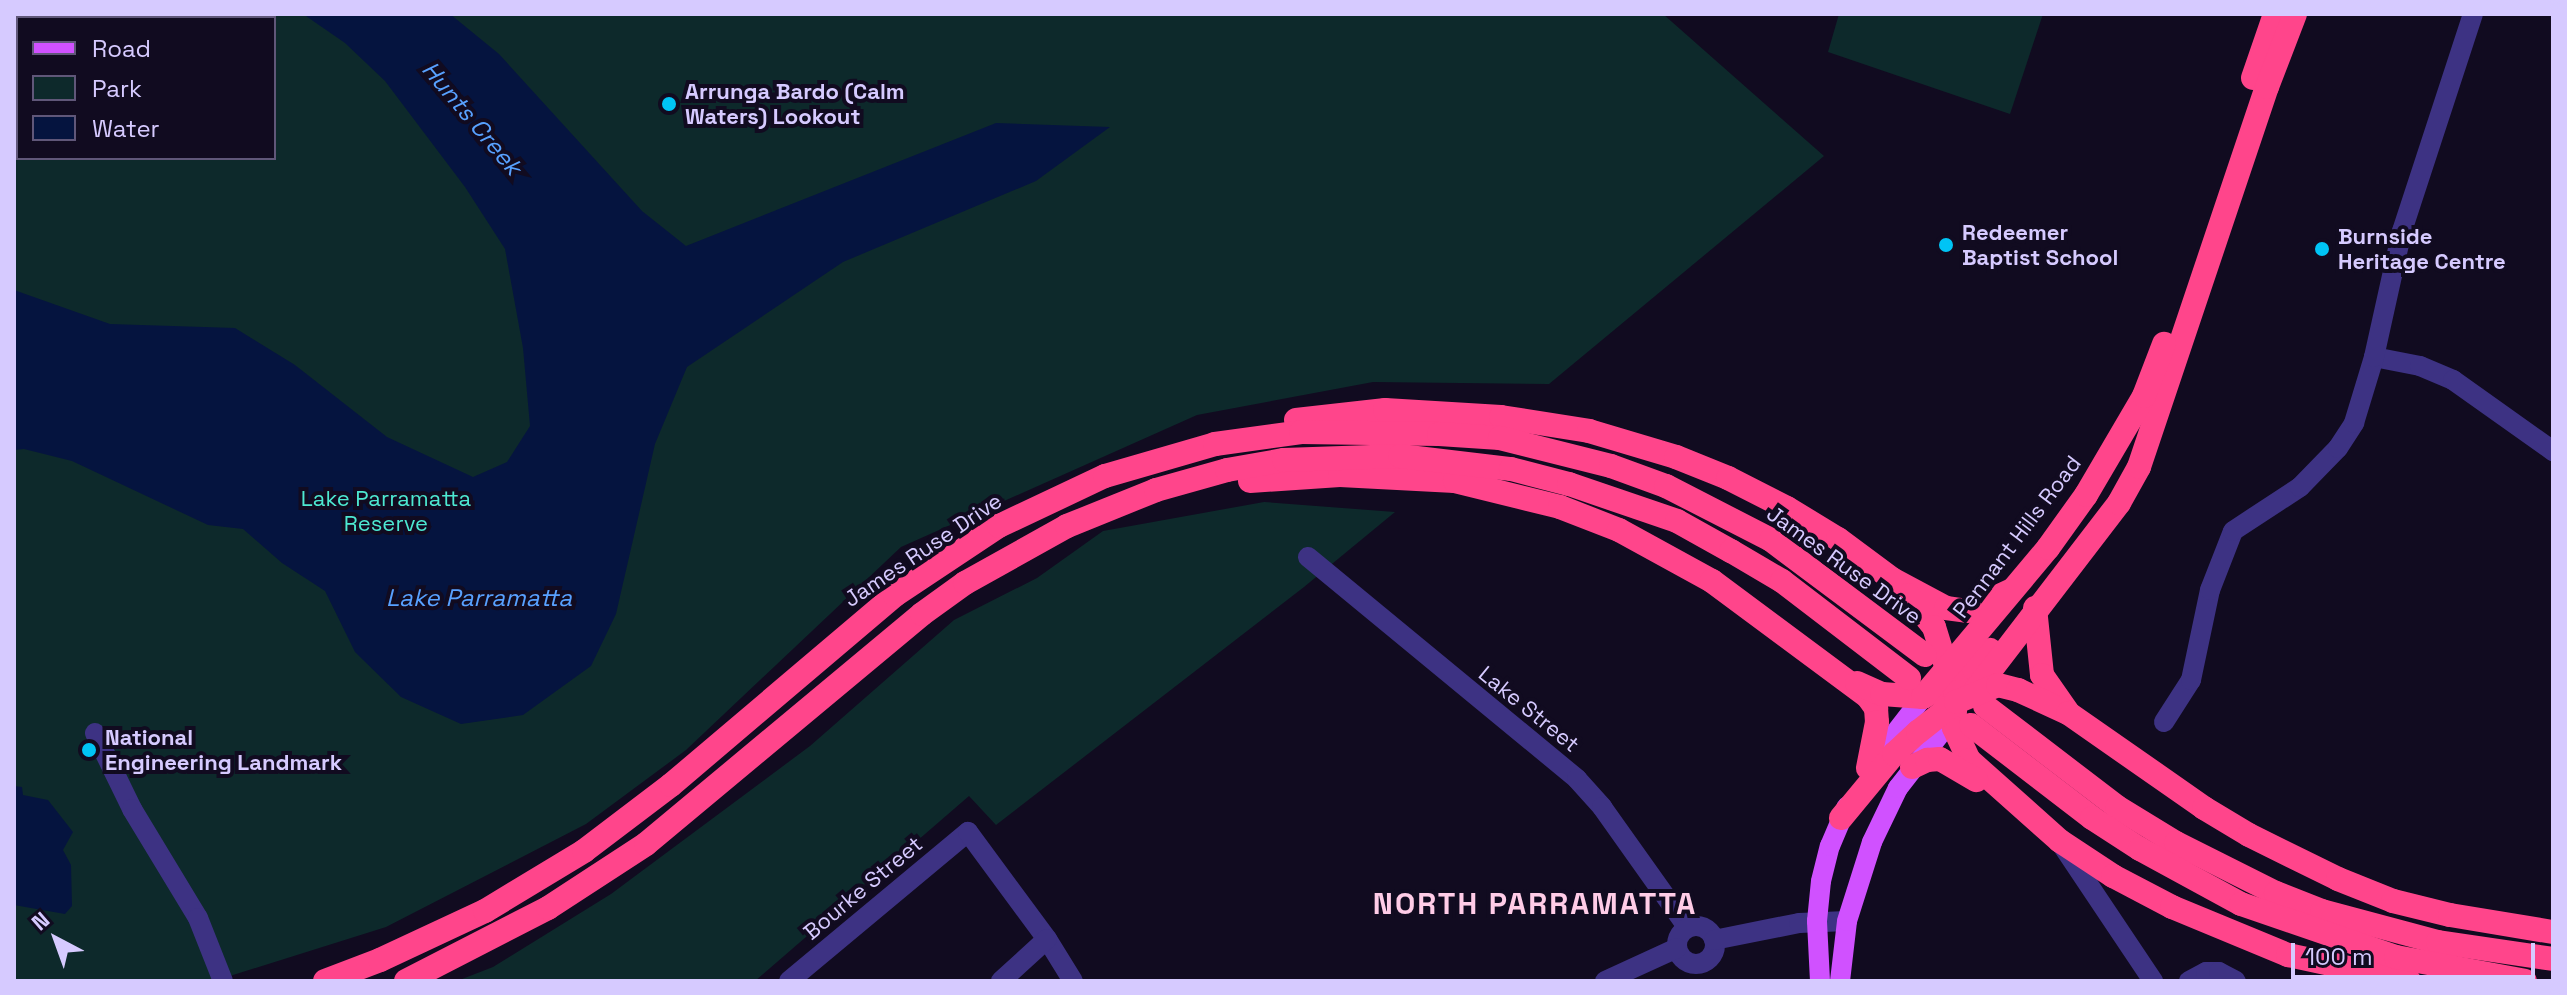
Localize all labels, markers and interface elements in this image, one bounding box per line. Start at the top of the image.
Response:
legend [16,16,276,160]
text: Road [92,33,151,64]
water label: Hunts Creek [416,55,528,181]
text: Park [92,73,142,104]
place label: Arrunga Bardo (Calm Waters) Lookout [685,78,905,130]
marker: Arrunga Bardo (Calm Waters) Lookout [660,95,678,113]
text: Water [92,113,160,144]
place label: Redeemer Baptist School [1962,219,2118,270]
place label: Burnside Heritage Centre [2338,223,2506,274]
marker: Redeemer Baptist School [1937,236,1955,254]
marker: Burnside Heritage Centre [2313,240,2331,258]
street label: Pennant Hills Road [1947,451,2087,623]
park label: Lake Parramatta Reserve [301,485,471,536]
street label: James Ruse Drive [839,487,1007,613]
street label: James Ruse Drive [1762,500,1926,630]
water label: Lake Parramatta [386,584,572,612]
street label: Lake Street [1473,660,1585,758]
place label: National Engineering Landmark [105,724,342,776]
marker: National Engineering Landmark [80,741,98,759]
street label: Bourke Street [798,831,928,945]
district label: NORTH PARRAMATTA [1373,886,1697,922]
north arrow [16,899,96,979]
text: N [26,905,55,936]
scale bar [2295,927,2539,977]
text: 100 m [2305,941,2373,972]

